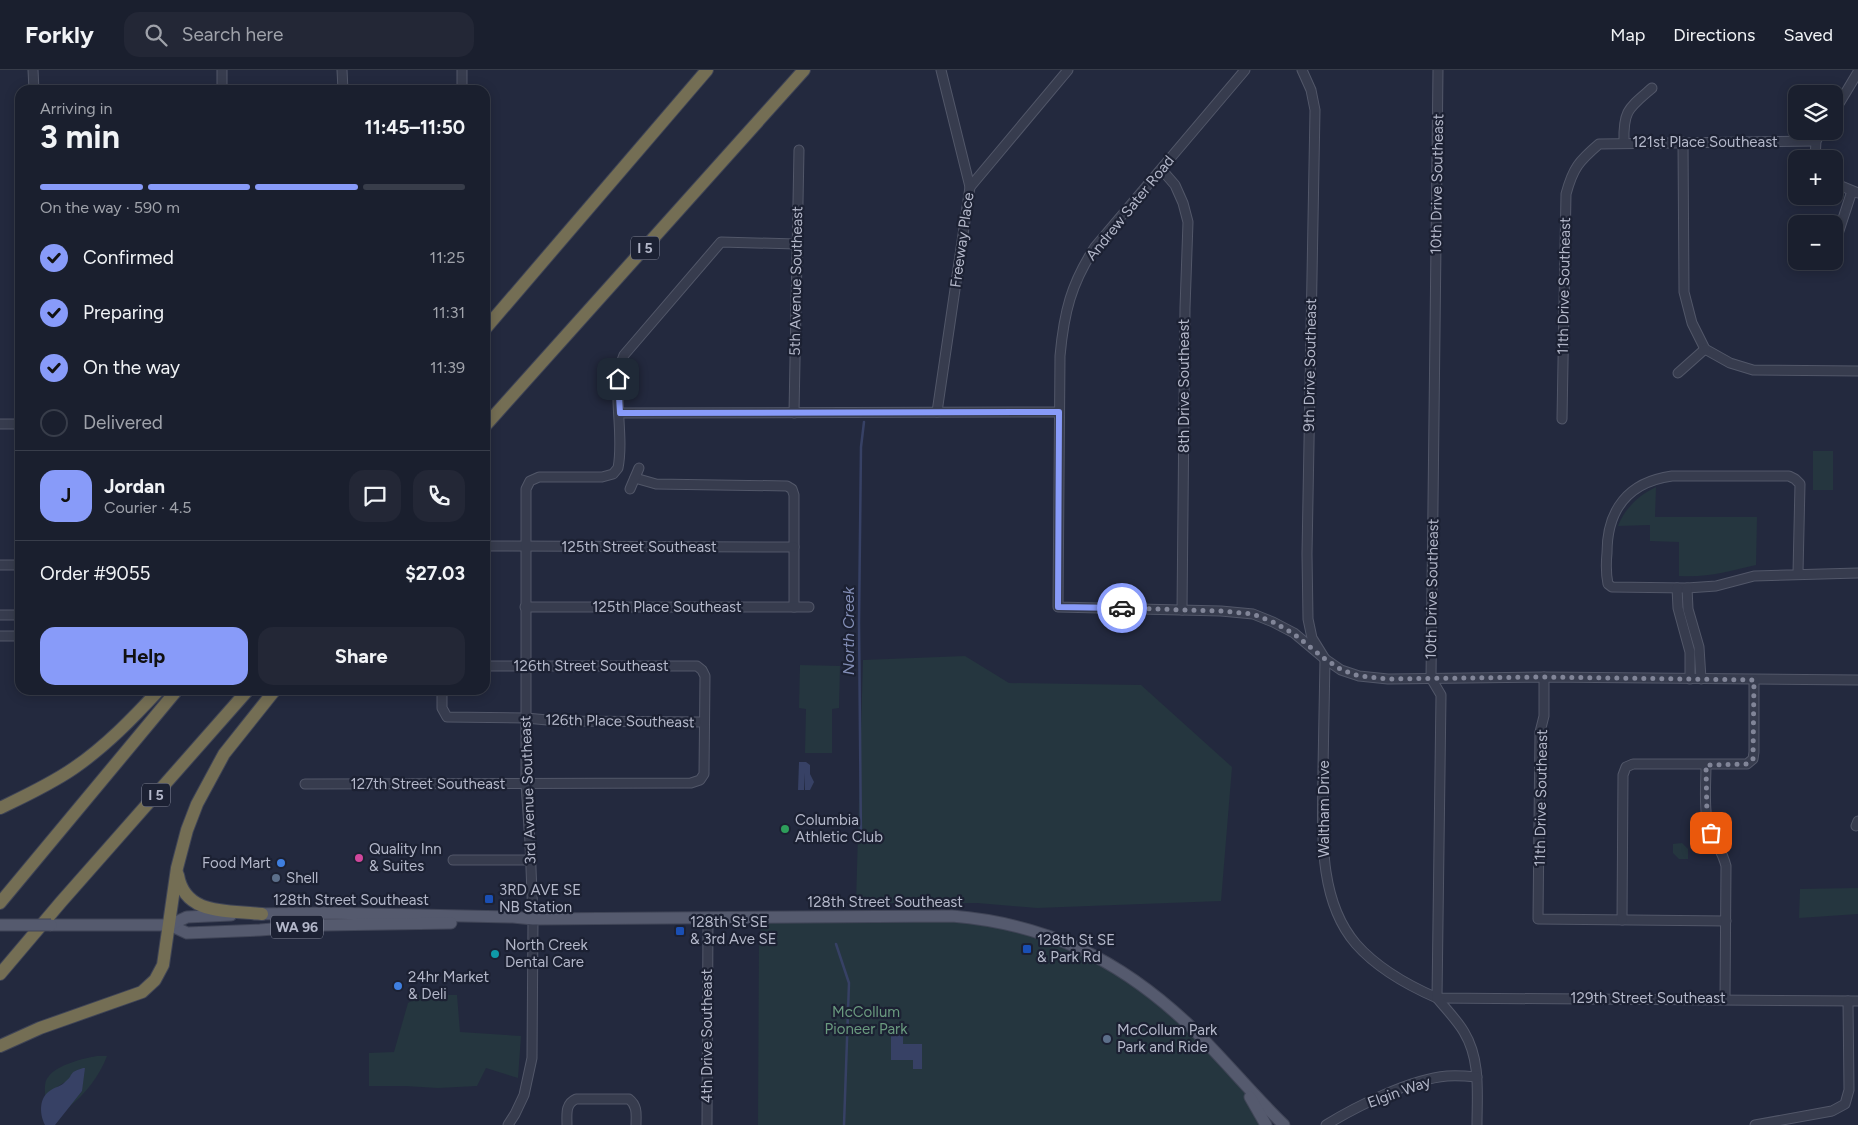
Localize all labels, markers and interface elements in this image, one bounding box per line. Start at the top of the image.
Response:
search box [124,12,474,57]
text: Forkly [25,20,94,49]
icon: search [142,21,170,49]
text: Search here [182,23,283,46]
text: Map [1610,24,1645,46]
text: Directions [1673,24,1755,46]
text: Saved [1783,24,1833,46]
map controls [1788,85,1843,270]
button: layers [1788,85,1843,140]
text: Arriving in [40,99,112,118]
street label: 10th Drive Southeast [1427,113,1447,255]
text: 11:45–11:50 [365,116,465,139]
text: 3 min [40,118,120,156]
street label: 121st Place Southeast [1632,133,1778,151]
button: + [1788,150,1843,205]
street label: Andrew Sater Road [1082,152,1178,264]
street label: Freeway Place [946,191,978,289]
text: On the way · 590 m [40,198,180,217]
street label: 5th Avenue Southeast [786,206,806,356]
button: − [1788,215,1843,270]
street label: 11th Drive Southeast [1554,217,1574,355]
road number: I 5 [631,237,659,260]
icon: check [40,244,68,272]
text: Confirmed [83,246,174,269]
text: 11:25 [430,248,465,267]
street label: 9th Drive Southeast [1300,298,1320,432]
icon: check [40,299,68,327]
text: Preparing [83,301,164,324]
text: 11:31 [432,303,465,322]
street label: 8th Drive Southeast [1175,319,1193,453]
icon: check [40,354,68,382]
text: On the way [83,356,180,379]
text: 11:39 [430,358,465,377]
pin [597,358,639,400]
icon: home [604,365,632,393]
text: Delivered [83,411,163,434]
button: chat [349,470,401,522]
button: phone [413,470,465,522]
text: Jordan [104,475,165,498]
text: J [61,484,71,507]
text: Courier · 4.5 [104,498,191,517]
street label: 10th Drive Southeast [1422,518,1442,660]
street label: 125th Street Southeast [561,538,717,556]
text: Order #9055 [40,562,151,585]
text: $27.03 [405,562,465,585]
courier [1097,583,1147,633]
water label: North Creek [839,586,858,675]
icon: car [1108,594,1136,622]
street label: 125th Place Southeast [592,598,742,616]
button: Help [40,627,248,685]
button: Share [258,627,465,685]
street label: 126th Street Southeast [513,657,669,675]
street label: 126th Place Southeast [545,711,695,731]
street label: 3rd Avenue Southeast [516,715,540,865]
street label: 11th Drive Southeast [1531,729,1551,867]
street label: Waltham Drive [1315,760,1333,858]
street label: 127th Street Southeast [351,775,506,793]
road number: I 5 [142,784,170,806]
place label: Columbia Athletic Club [795,811,883,846]
pin [1690,812,1732,854]
icon: bag [1697,819,1725,847]
marker: Columbia Athletic Club [779,823,791,835]
place label: Quality Inn & Suites [369,840,442,875]
marker: Quality Inn & Suites [353,852,365,864]
place label: Food Mart [202,854,271,872]
marker: Food Mart [275,857,287,869]
place label: Shell [286,869,318,887]
marker: Shell [270,872,282,884]
place label: 3RD AVE SE NB Station [499,881,581,916]
street label: 128th Street Southeast [273,891,429,909]
marker: 3RD AVE SE NB Station [483,893,495,905]
street label: 128th Street Southeast [807,893,963,911]
place label: 128th St SE & 3rd Ave SE [690,913,777,948]
road number: WA 96 [271,916,323,939]
marker: 128th St SE & 3rd Ave SE [674,925,686,937]
place label: 128th St SE & Park Rd [1037,931,1115,966]
place label: North Creek Dental Care [505,936,588,971]
marker: 128th St SE & Park Rd [1021,943,1033,955]
marker: North Creek Dental Care [489,948,501,960]
place label: 24hr Market & Deli [408,968,490,1003]
street label: 4th Drive Southeast [698,969,716,1103]
marker: 24hr Market & Deli [392,980,404,992]
street label: 129th Street Southeast [1570,989,1726,1007]
park label: McCollum Pioneer Park [825,1003,908,1038]
place label: McCollum Park Park and Ride [1117,1021,1218,1056]
marker: McCollum Park Park and Ride [1101,1033,1113,1045]
street label: Elgin Way [1365,1072,1433,1112]

